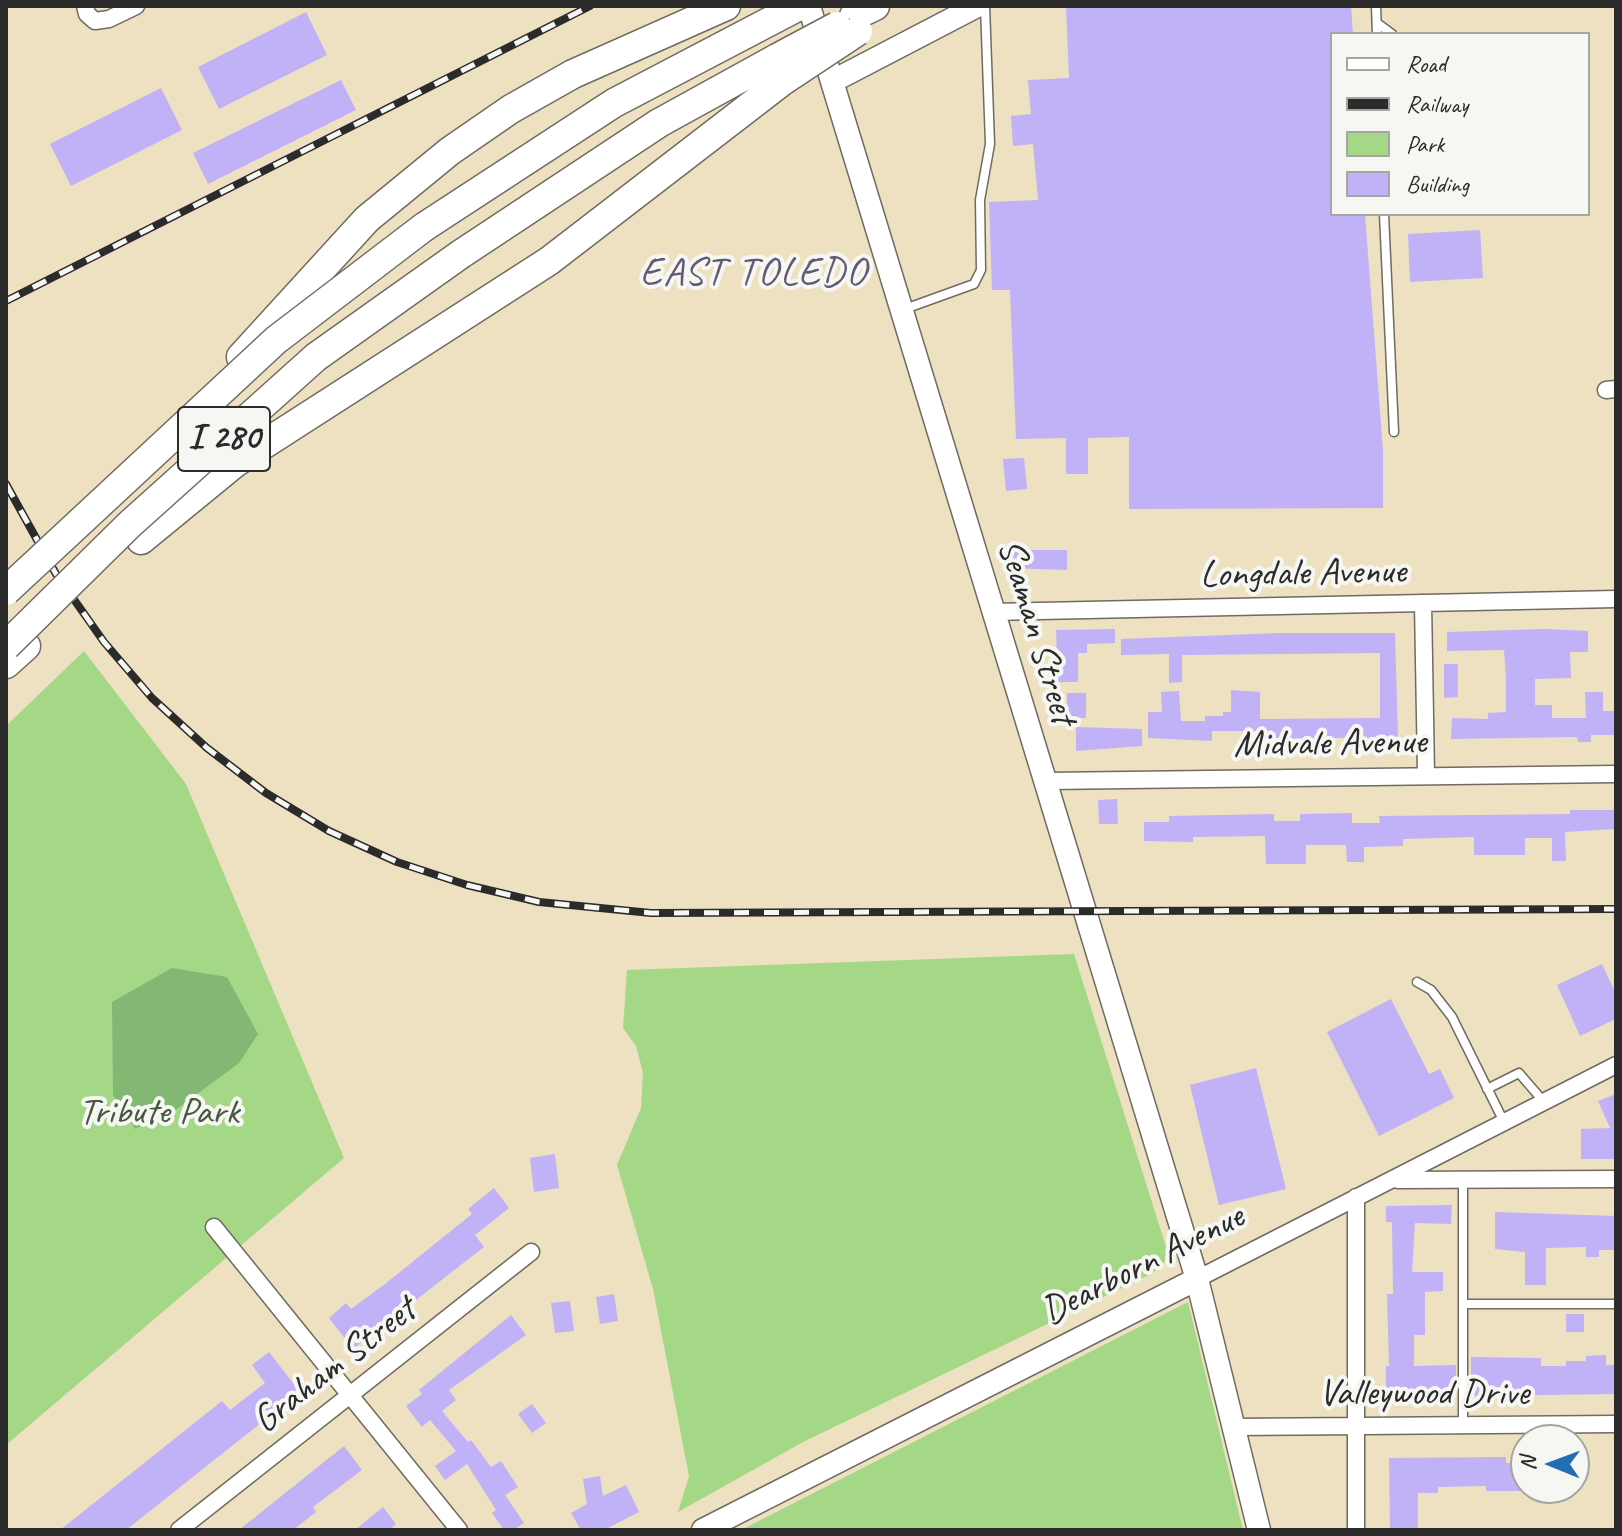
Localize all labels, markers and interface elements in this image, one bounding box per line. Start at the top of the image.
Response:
legend [1330,32,1590,216]
text: Road [1406,49,1446,79]
text: Railway [1406,89,1468,119]
text: Park [1406,129,1444,159]
text: Building [1406,169,1469,199]
district label: EAST TOLEDO [640,250,868,298]
road number: I 280 [178,407,270,471]
street label: Seaman Street [986,534,1086,730]
street label: Longdale Avenue [1200,549,1406,599]
street label: Midvale Avenue [1233,720,1427,768]
park label: Tribute Park [79,1090,239,1136]
street label: Dearborn Avenue [1034,1195,1252,1335]
street label: Graham Street [244,1288,426,1444]
street label: Valleywood Drive [1319,1371,1529,1417]
north arrow [1510,1424,1590,1504]
text: N [1514,1457,1542,1471]

